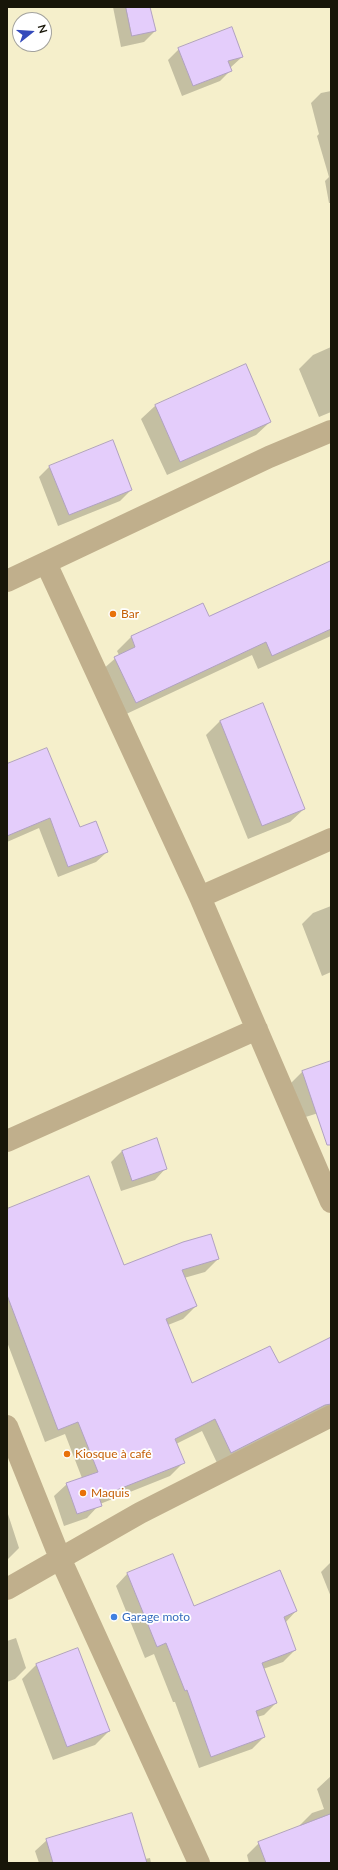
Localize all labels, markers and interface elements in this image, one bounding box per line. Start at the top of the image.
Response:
north arrow [12,12,52,52]
text: N [36,23,50,35]
place label: Bar [121,607,139,621]
marker: Bar [108,609,118,619]
place label: Kiosque à café [75,1447,152,1461]
marker: Kiosque à café [62,1449,72,1459]
place label: Maquis [91,1486,129,1500]
marker: Maquis [78,1488,88,1498]
place label: Garage moto [122,1610,190,1624]
marker: Garage moto [109,1612,119,1622]

